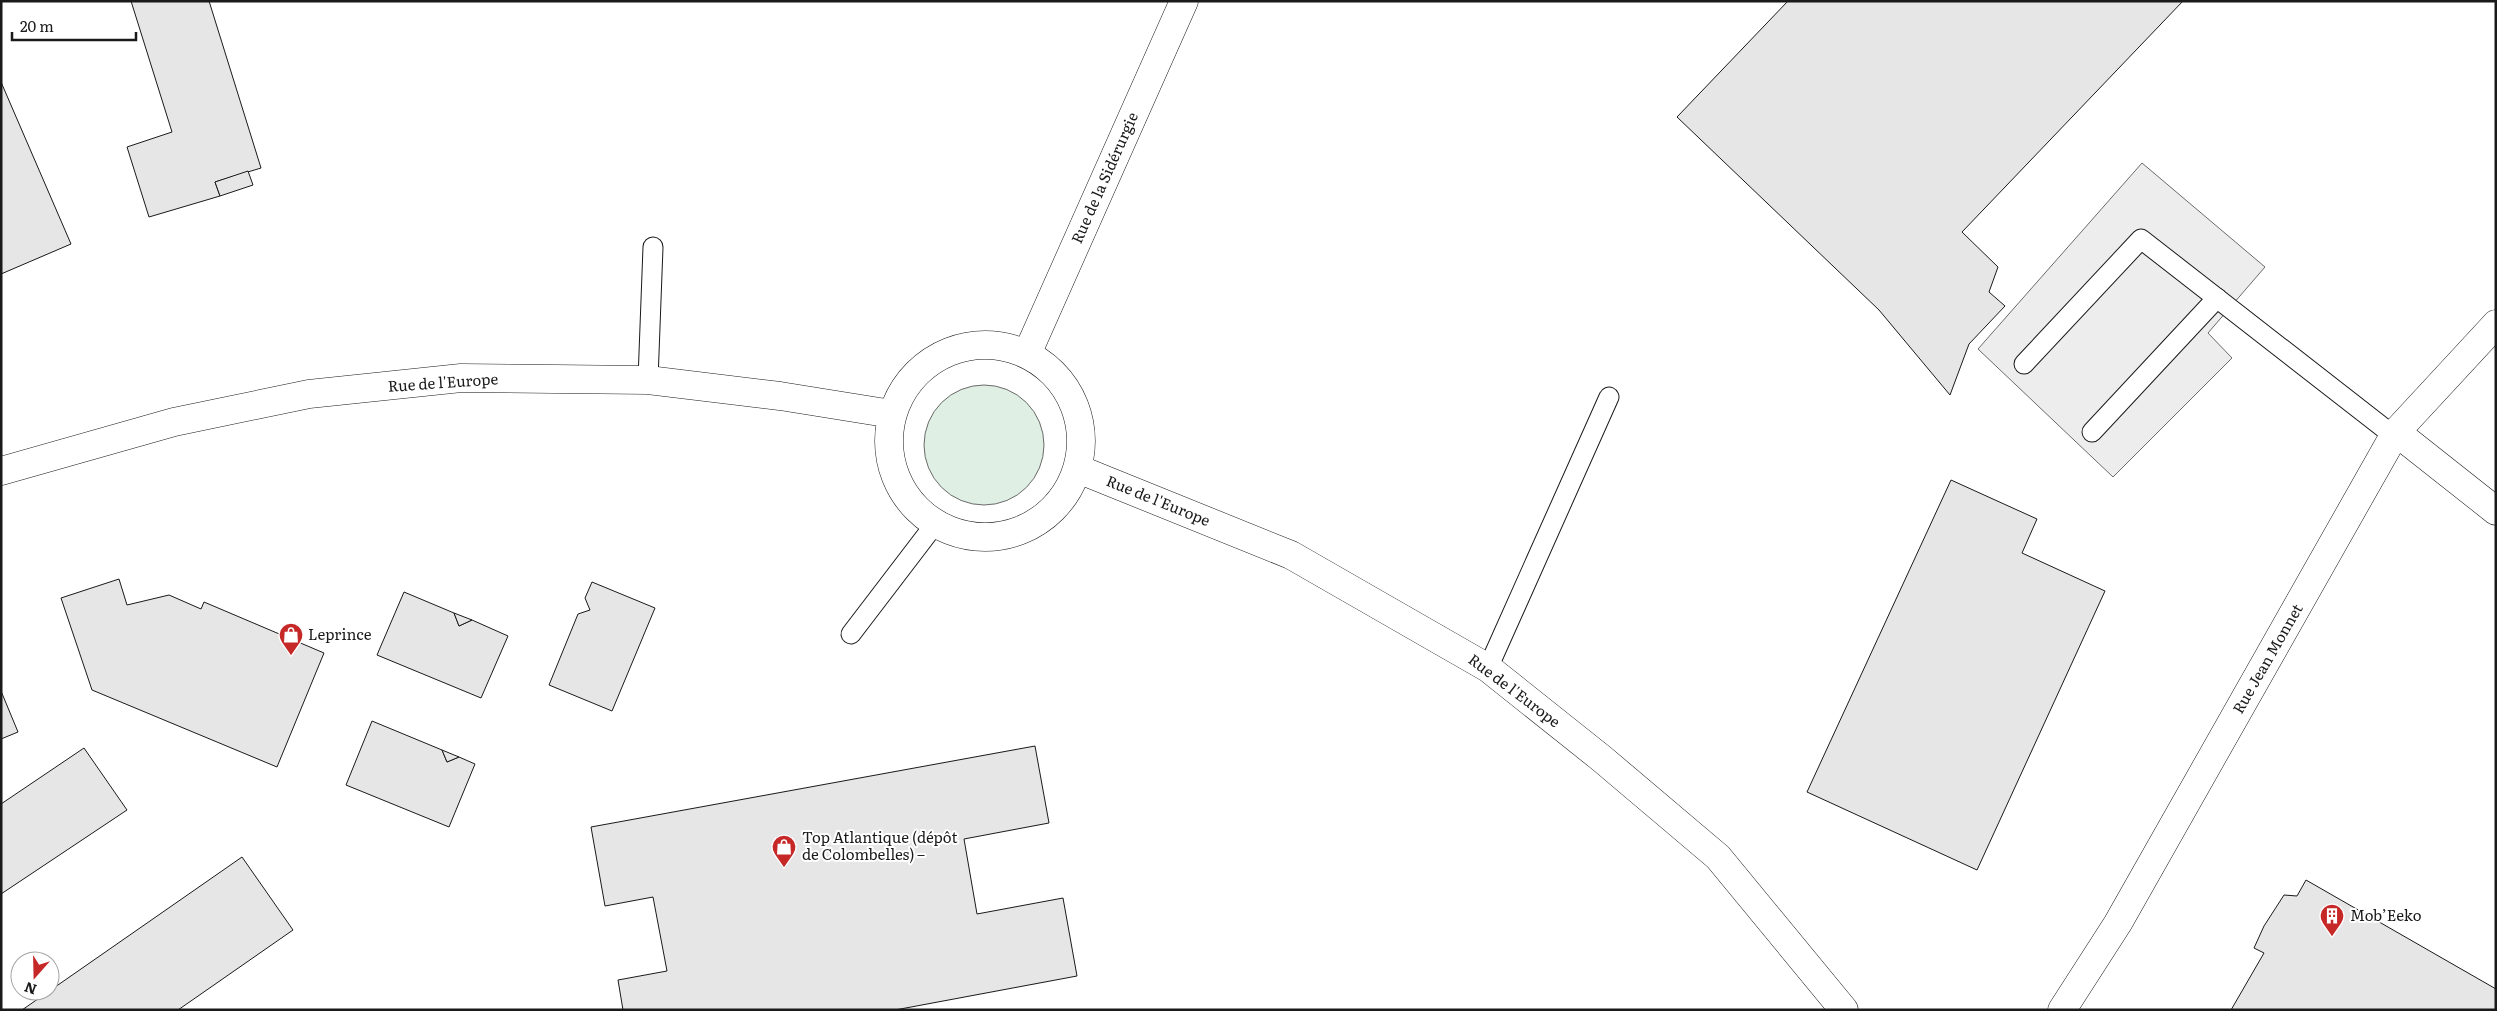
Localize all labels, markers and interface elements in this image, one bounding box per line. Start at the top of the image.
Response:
scale bar [12,10,136,42]
text: 20 m [20,14,54,37]
street label: Rue de la Sidérurgie [1064,108,1143,247]
street label: Rue de l'Europe [387,366,499,397]
street label: Rue de l'Europe [1103,468,1214,531]
street label: Rue Jean Monnet [2226,599,2308,717]
shop icon: Leprince [278,622,304,656]
place label: Leprince [308,622,372,645]
street label: Rue de l'Europe [1464,647,1566,732]
place label: Top Atlantique (dépôt de Colombelles) – [802,825,958,865]
shop icon: Top Atlantique (dépôt de Colombelles) – [771,834,797,868]
building icon: Mob’Eeko [2319,903,2345,937]
place label: Mob’Eeko [2350,903,2422,926]
north arrow [10,951,60,1001]
text: N [21,978,39,1001]

